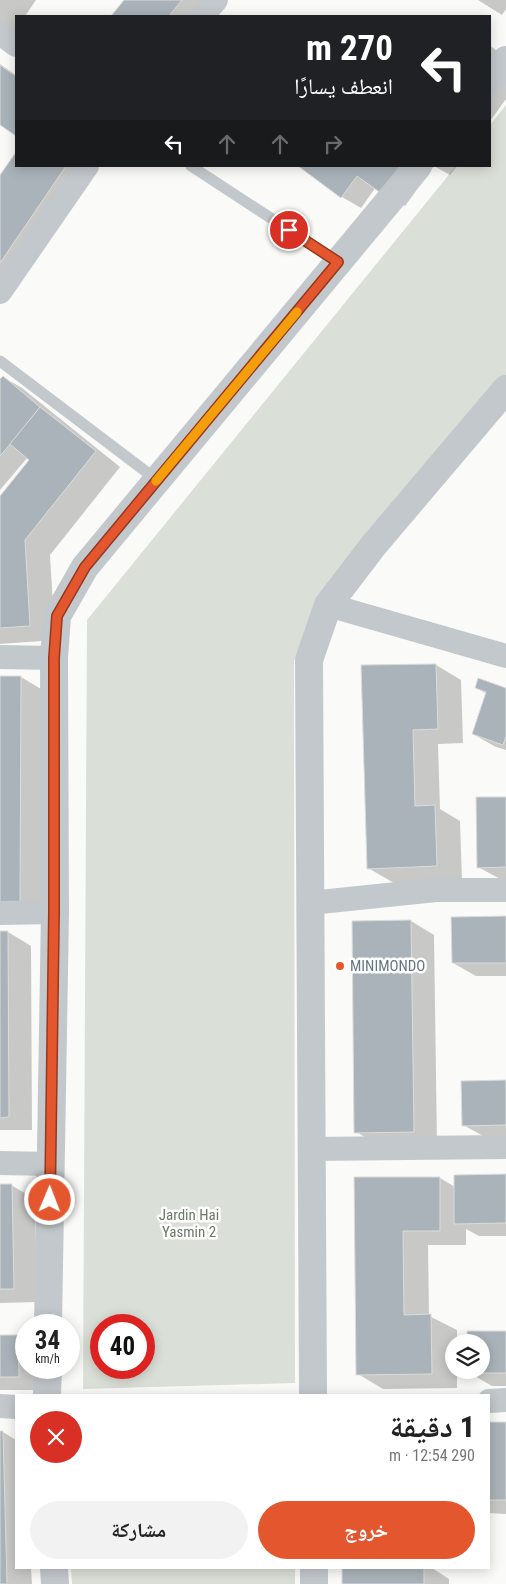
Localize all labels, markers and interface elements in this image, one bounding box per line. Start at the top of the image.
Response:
text: 270 m [306,28,393,69]
icon: left [411,35,476,100]
text: انعطف يسارًا [294,74,393,99]
icon: left [160,130,188,158]
icon: ahead [213,130,241,158]
icon: ahead [266,130,294,158]
icon: right [319,130,347,158]
pin [268,209,310,251]
icon: arrive [275,216,303,244]
place label: MINIMONDO [350,957,425,975]
marker: MINIMONDO [334,960,346,972]
position arrow [23,1173,75,1225]
park label: Jardin Hai Yasmin 2 [159,1206,219,1241]
speed limit sign: 40 [90,1314,155,1379]
text: 34 [35,1326,60,1355]
map controls [445,1334,490,1379]
button: layers [445,1334,490,1379]
text: km/h [35,1352,60,1366]
text: 1 دقيقة [390,1409,475,1444]
button: close [30,1411,82,1463]
text: 290 m · 12:54 [389,1446,475,1465]
button: مشاركة [30,1501,248,1559]
button: خروج [258,1501,475,1559]

